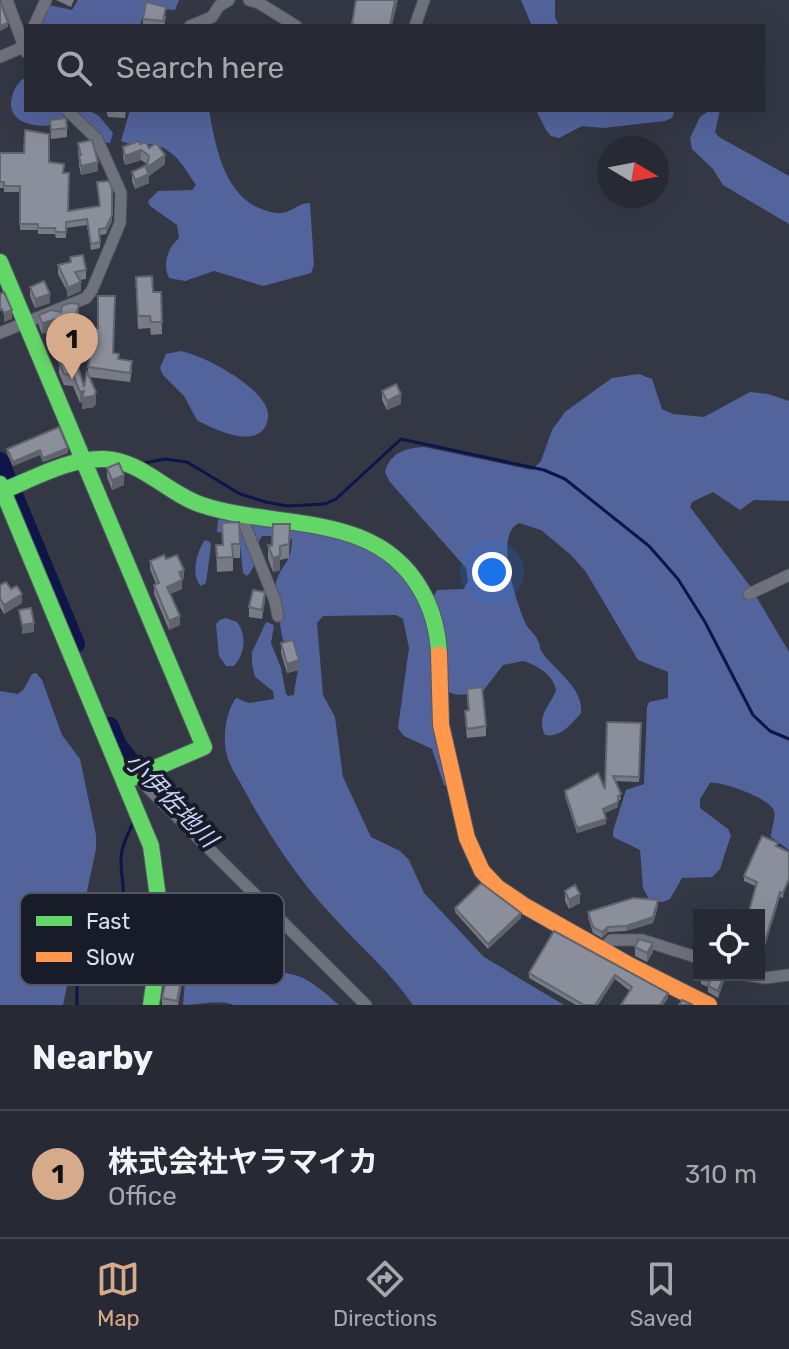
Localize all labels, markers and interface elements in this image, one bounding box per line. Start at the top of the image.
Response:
search box [24,24,765,112]
icon: search [52,46,96,90]
text: Search here [116,50,284,86]
north arrow [597,136,669,208]
pin: 1 [46,313,98,379]
your location [472,552,512,592]
water label: 小伊佐地川 [119,747,225,855]
legend [20,893,284,985]
text: Fast [86,908,131,935]
map controls [693,909,765,981]
button: locate [693,909,765,981]
text: Slow [86,944,135,971]
text: Nearby [32,1037,153,1078]
text: 株式会社ヤラマイカ [108,1144,378,1180]
text: 1 [52,1159,64,1190]
text: 310 m [685,1159,757,1190]
text: Office [108,1181,177,1212]
tab: Map [96,1257,140,1332]
tab: Directions [333,1257,437,1332]
tab: Saved [630,1257,693,1332]

